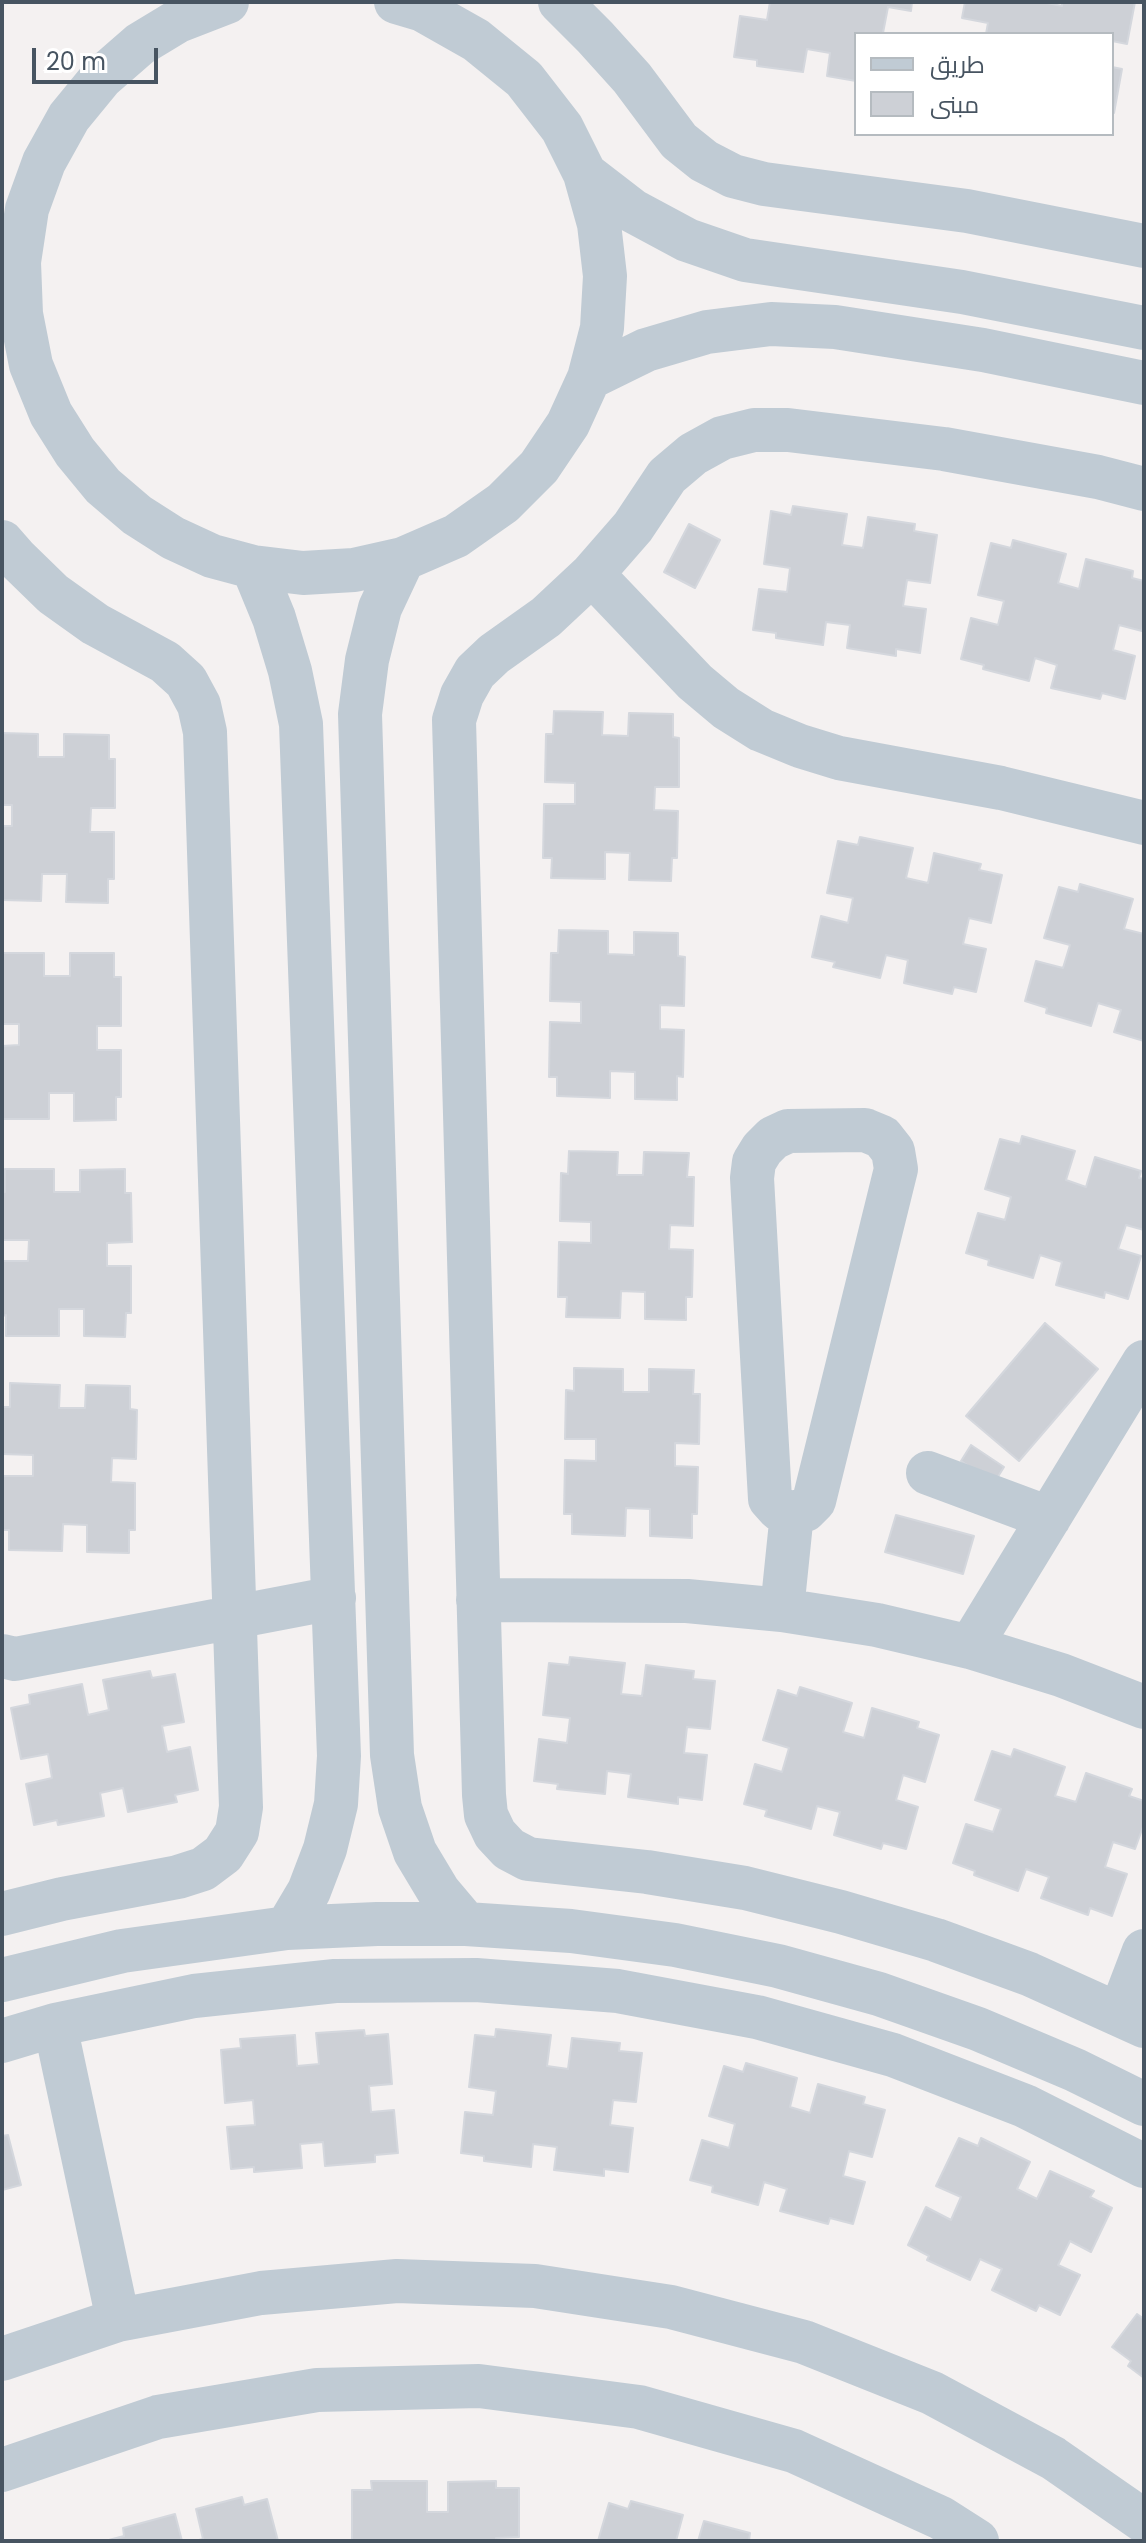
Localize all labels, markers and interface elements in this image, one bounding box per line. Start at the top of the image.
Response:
scale bar [36,32,162,82]
legend [854,32,1114,136]
text: 20 m [46,45,106,78]
text: طريق [930,48,985,81]
text: مبنى [930,88,979,121]

